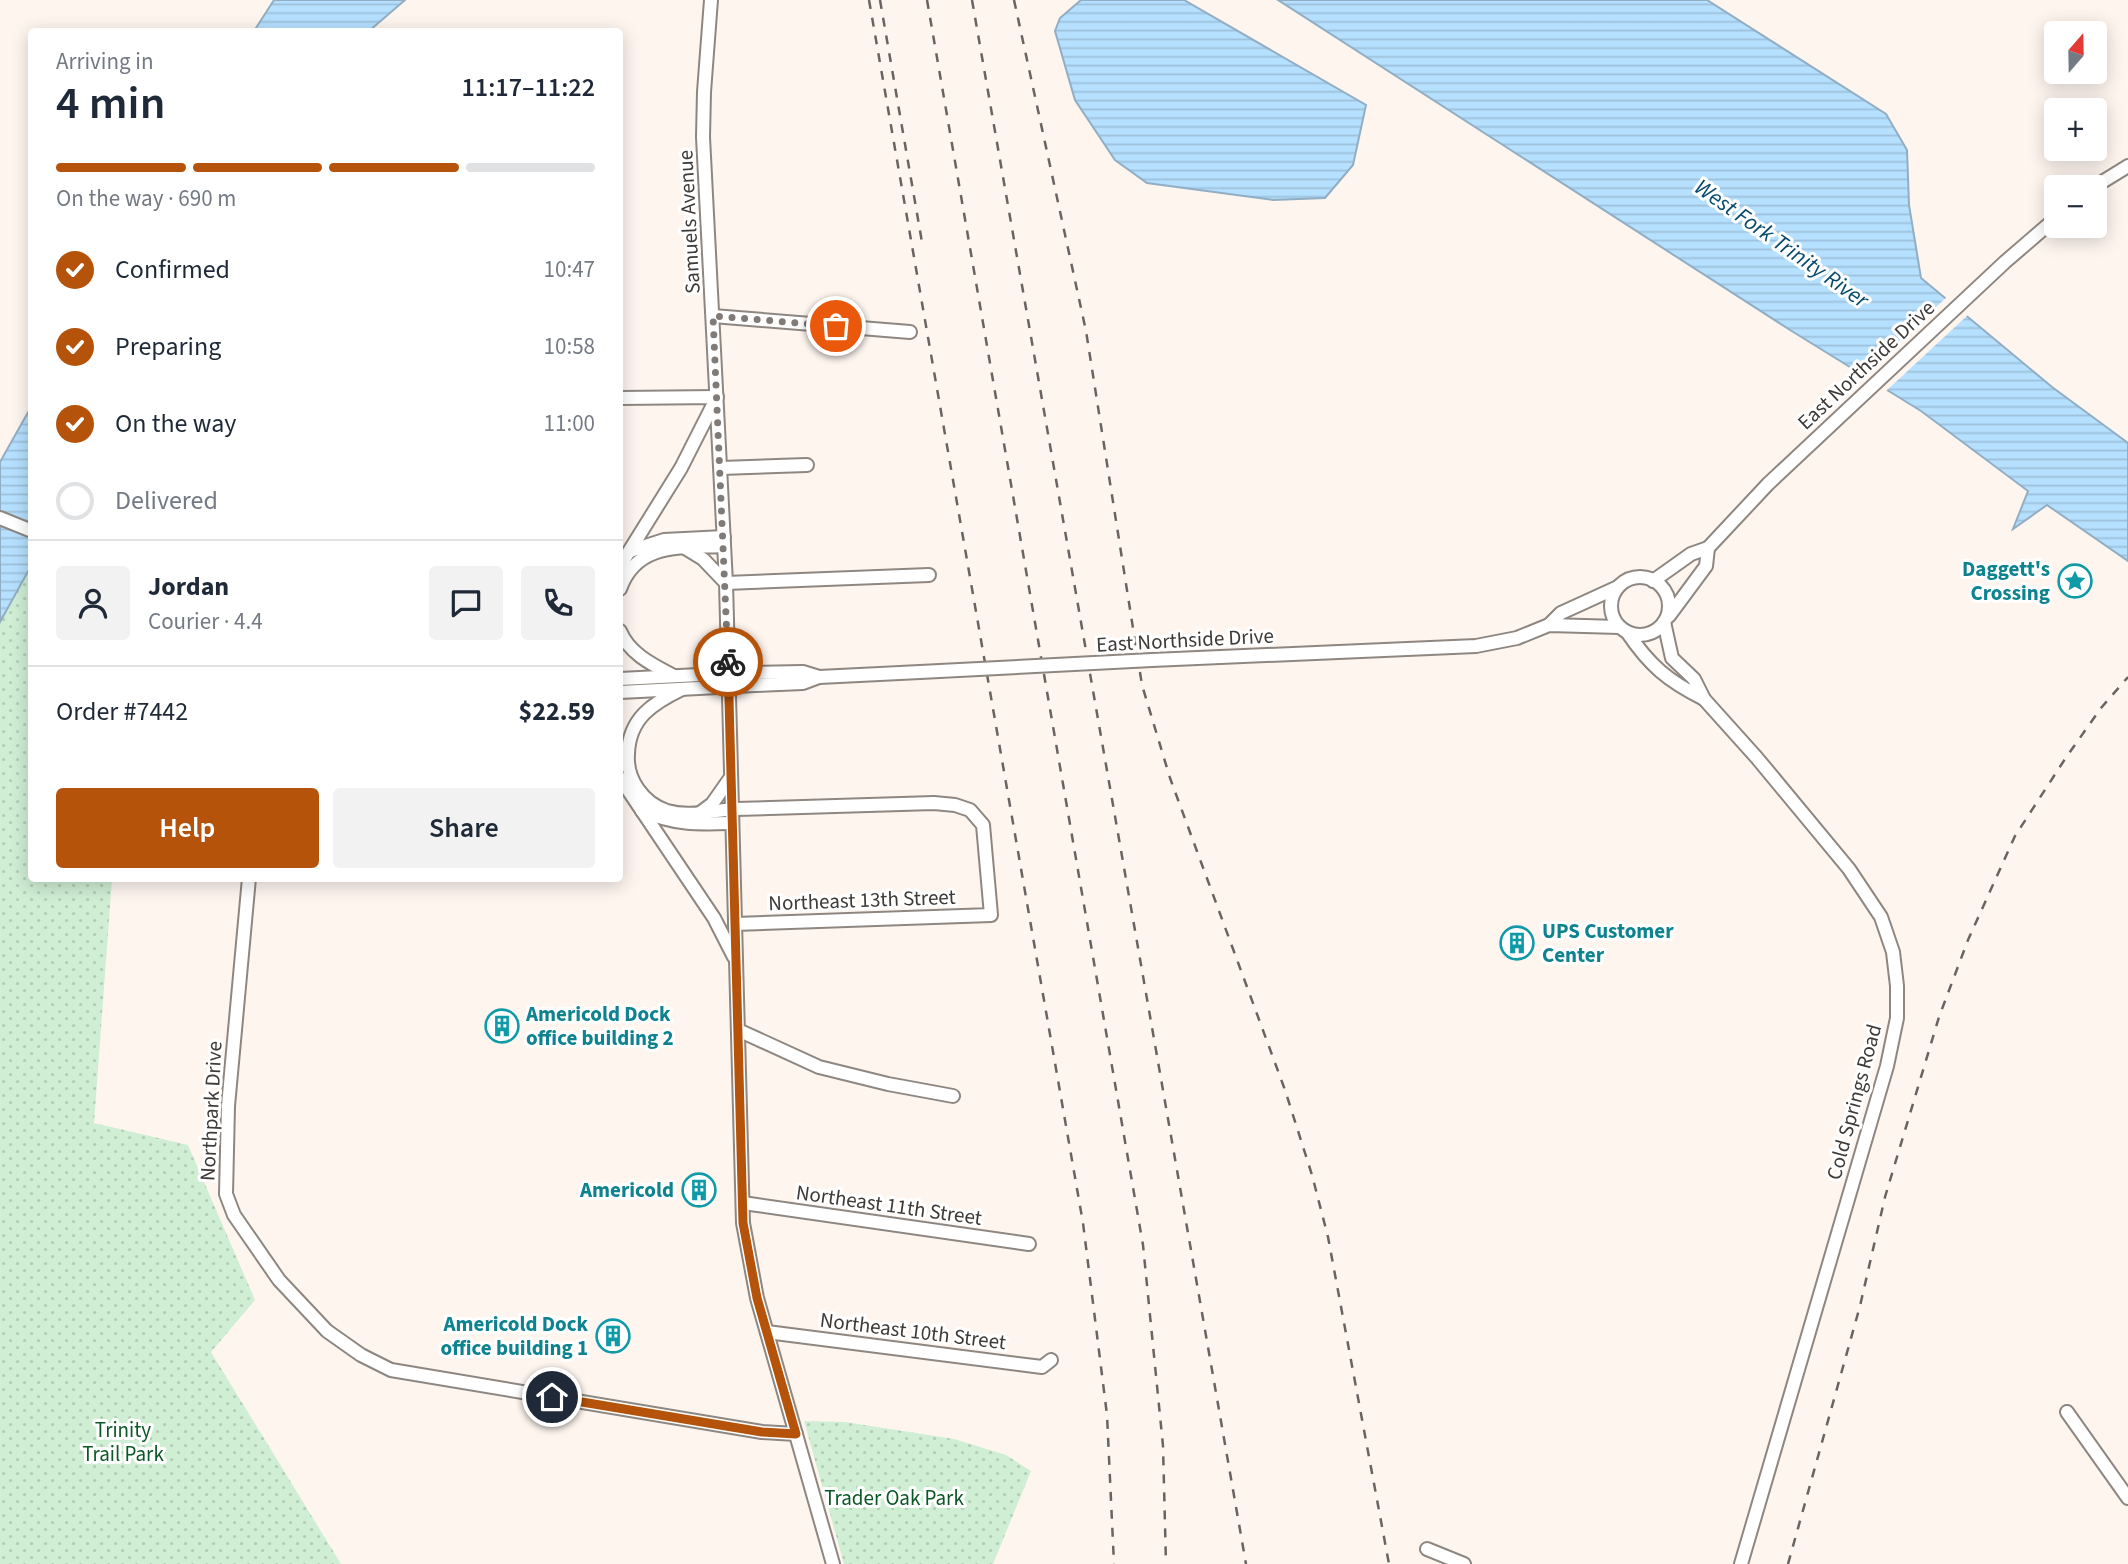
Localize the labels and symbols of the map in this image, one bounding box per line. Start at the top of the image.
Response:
north arrow [2044,21,2107,84]
street label: Samuels Avenue [670,149,708,295]
water label: West Fork Trinity River [1688,171,1876,317]
street label: East Northside Drive [1791,293,1941,437]
pin [806,296,866,356]
place label: Daggett's Crossing [1962,554,2050,608]
place icon: Daggett's Crossing [2056,562,2094,600]
street label: East Northside Drive [1095,620,1275,660]
courier [693,627,763,697]
street label: Northeast 13th Street [768,882,956,918]
place label: UPS Customer Center [1542,916,1674,970]
building icon: UPS Customer Center [1498,924,1536,962]
place label: Americold Dock office building 2 [525,999,674,1053]
building icon: Americold Dock office building 2 [483,1007,521,1045]
street label: Cold Springs Road [1819,1021,1889,1183]
street label: Northpark Drive [192,1040,230,1182]
building icon: Americold [680,1171,718,1209]
place label: Americold [579,1175,674,1205]
street label: Northeast 11th Street [794,1177,984,1233]
street label: Northeast 10th Street [818,1305,1008,1357]
place label: Americold Dock office building 1 [440,1309,588,1363]
building icon: Americold Dock office building 1 [594,1317,632,1355]
pin [522,1367,582,1427]
park label: Trinity Trail Park [82,1415,164,1469]
park label: Trader Oak Park [824,1483,964,1513]

